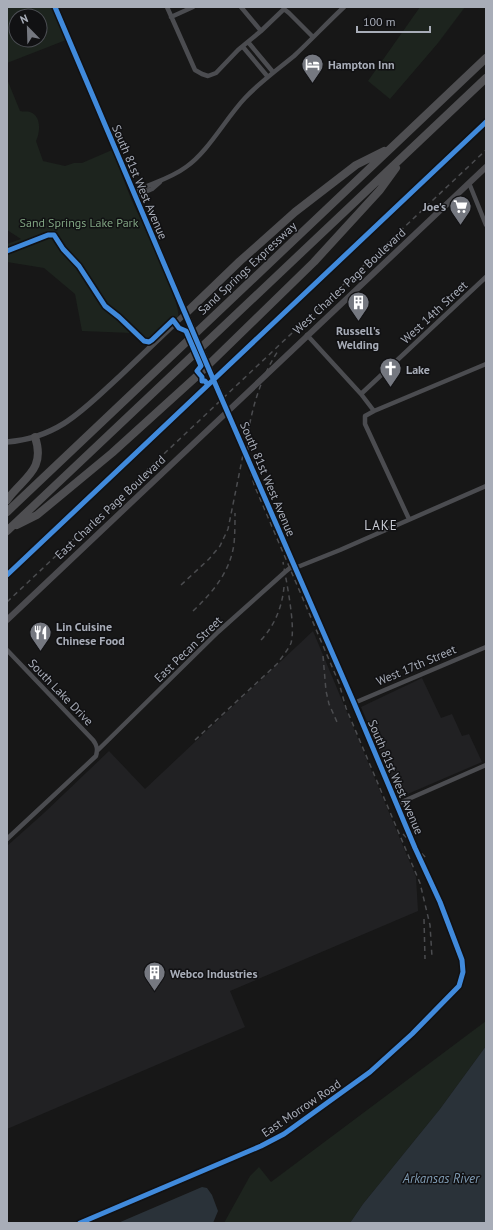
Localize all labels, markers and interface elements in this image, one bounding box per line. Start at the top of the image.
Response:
north arrow [8,8,48,48]
scale bar [357,8,430,34]
text: N [18,11,30,27]
text: 100 m [363,14,396,29]
hotel icon: Hampton Inn [300,51,326,84]
place label: Hampton Inn [328,57,395,72]
street label: South 81st West Avenue [109,122,171,242]
supermarket icon: Joe's [448,193,474,226]
place label: Joe's [422,199,446,214]
park label: Sand Springs Lake Park [20,215,139,230]
street label: Sand Springs Expressway [194,218,300,318]
street label: West Charles Page Boulevard [290,225,408,337]
street label: West 14th Street [398,277,470,347]
building icon: Russell's Welding [345,290,371,323]
place label: Russell's Welding [336,323,380,352]
church icon: Lake [377,356,403,389]
place label: Lake [406,362,430,377]
street label: South 81st West Avenue [237,419,299,539]
street label: East Charles Page Boulevard [52,452,168,562]
district label: LAKE [364,517,398,534]
street label: East Pecan Street [151,613,225,685]
place label: Lin Cuisine Chinese Food [56,619,125,648]
restaurant icon: Lin Cuisine Chinese Food [28,620,54,653]
street label: West 17th Street [374,641,458,689]
street label: South Lake Drive [25,656,97,728]
street label: South 81st West Avenue [365,717,427,837]
building icon: Webco Industries [141,960,167,993]
place label: Webco Industries [170,966,257,981]
street label: East Morrow Road [259,1076,343,1140]
water label: Arkansas River [402,1170,480,1187]

